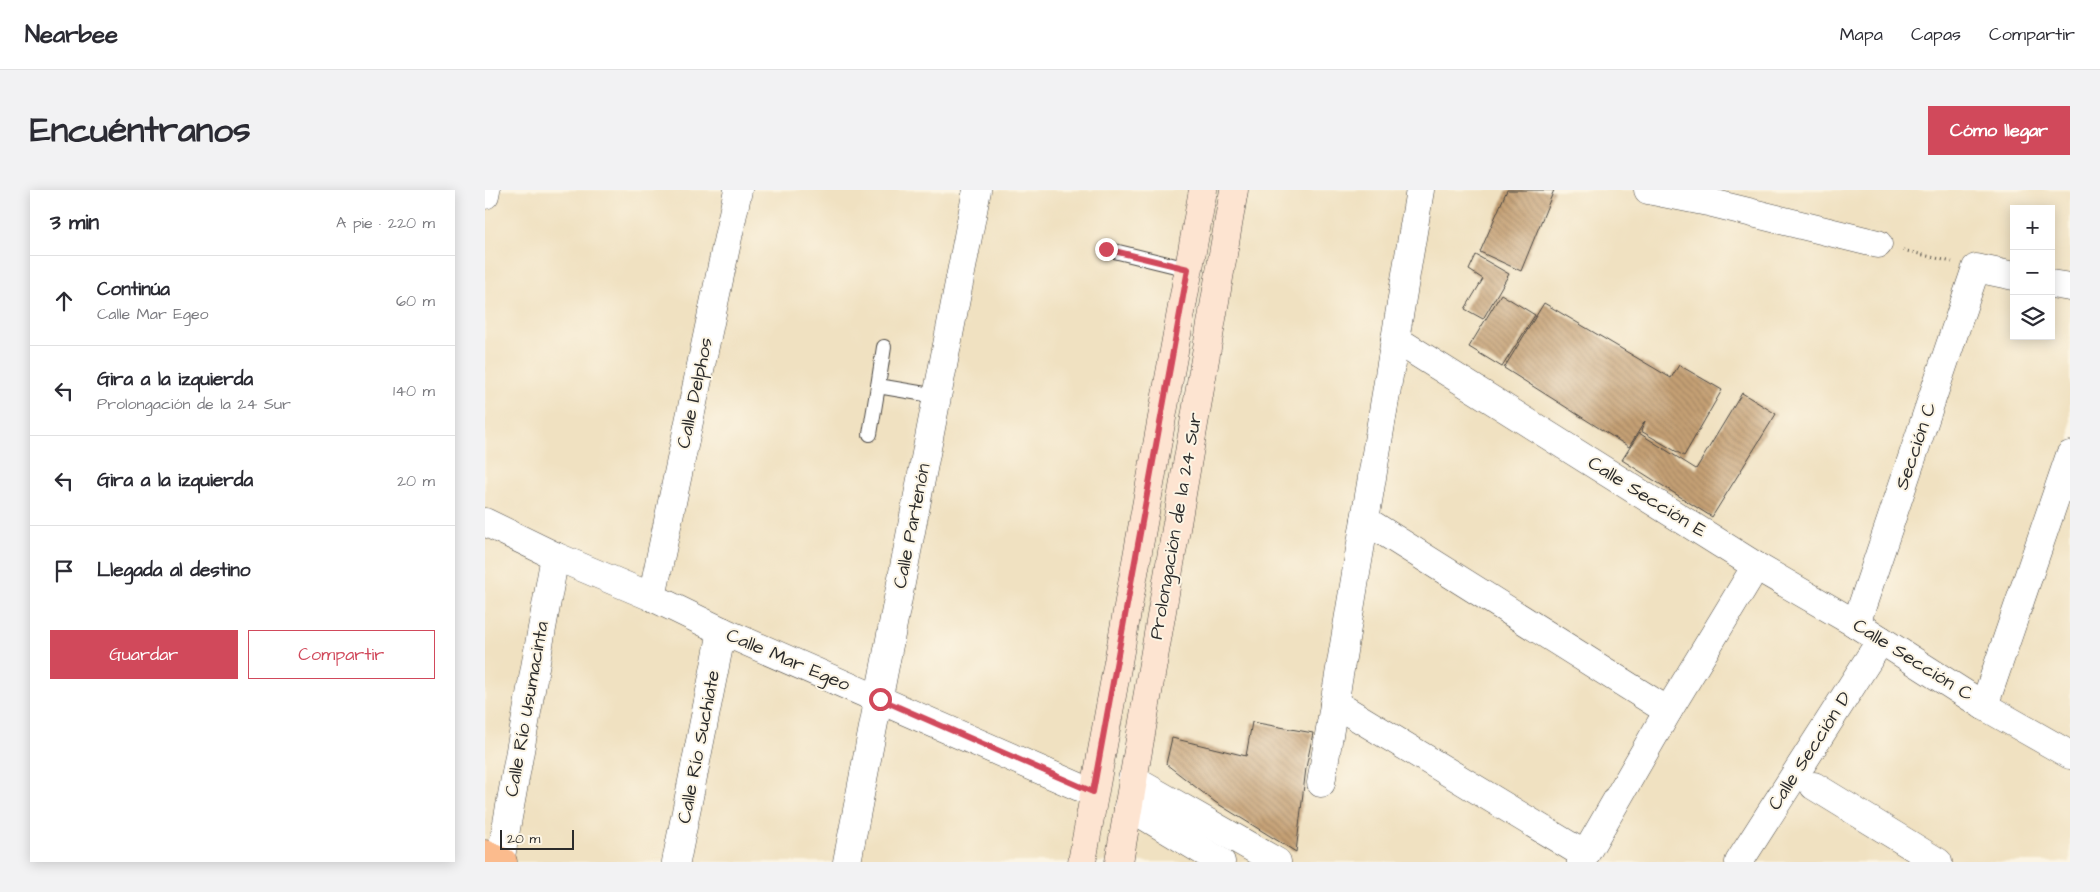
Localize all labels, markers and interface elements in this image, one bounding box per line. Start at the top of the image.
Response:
text: Nearbee [25,18,118,52]
text: Mapa [1840,22,1883,47]
text: Capas [1911,22,1961,47]
text: Compartir [1989,22,2075,47]
text: Encuéntranos [30,106,251,155]
button: Cómo llegar [1928,106,2070,155]
map controls [2010,205,2055,340]
button: + [2010,205,2055,250]
text: 3 min [50,208,99,237]
text: A pie · 220 m [336,212,435,234]
route end [1095,238,1118,261]
button: − [2010,250,2055,295]
text: Continúa [97,276,170,303]
icon: ahead [50,287,78,315]
text: 60 m [396,290,435,312]
button: layers [2010,295,2055,340]
text: Calle Mar Egeo [97,303,209,325]
street label: Calle Delphos [670,335,720,451]
text: Gira a la izquierda [97,366,253,393]
icon: left [50,377,78,405]
text: 140 m [393,380,435,402]
text: Prolongación de la 24 Sur [97,393,291,415]
street label: Sección C [1888,398,1944,493]
street label: Prolongación de la 24 Sur [1143,410,1210,642]
street label: Calle Sección E [1582,450,1712,544]
street label: Calle Partenón [887,461,937,591]
icon: left [50,467,78,495]
text: Gira a la izquierda [97,467,253,494]
text: 20 m [397,470,435,492]
icon: arrive [50,557,78,585]
text: Llegada al destino [97,557,250,584]
street label: Calle Sección C [1847,612,1979,708]
street label: Calle Río Usumacinta [498,619,556,799]
street label: Calle Mar Egeo [721,622,855,699]
button: Guardar [50,630,238,679]
button: Compartir [248,630,435,679]
street label: Calle Río Suchiate [671,668,727,826]
street label: Calle Sección D [1762,686,1858,816]
route start [869,688,892,711]
scale bar [500,827,574,850]
text: 20 m [507,829,540,849]

